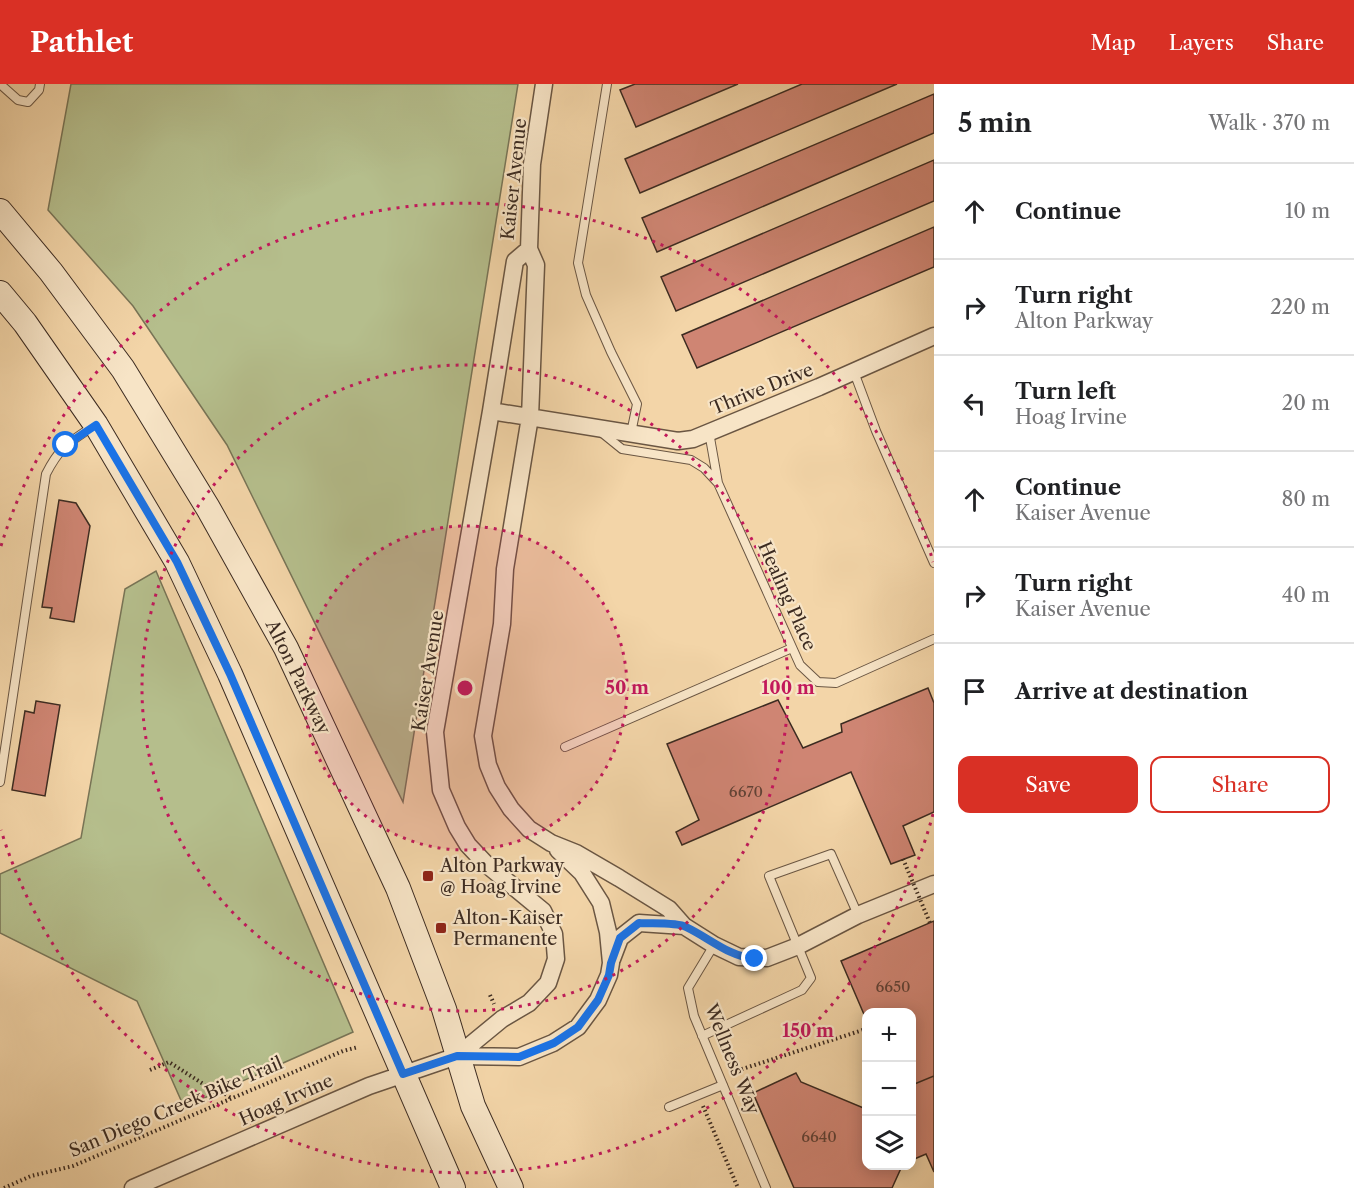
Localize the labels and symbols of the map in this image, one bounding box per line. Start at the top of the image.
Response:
street label: Kaiser Avenue [497,117,531,241]
street label: Thrive Drive [708,358,816,420]
route start [52,431,78,457]
street label: Healing Place [753,538,821,654]
street label: Kaiser Avenue [408,609,448,733]
street label: Alton Parkway [260,615,336,739]
text: 50 m [605,677,649,699]
text: 100 m [761,677,815,699]
centre of rings [455,678,475,698]
house number: 6670 [729,782,763,801]
place label: Alton Parkway @ Hoag Irvine [439,855,565,898]
marker: Alton Parkway @ Hoag Irvine [421,869,435,883]
place label: Alton-Kaiser Permanente [452,907,563,950]
marker: Alton-Kaiser Permanente [434,921,448,935]
route end [741,945,767,971]
house number: 6650 [875,977,911,996]
street label: Wellness Way [699,1000,765,1118]
text: 150 m [782,1020,834,1042]
street label: San Diego Creek Bike Trail [66,1052,286,1162]
street label: Hoag Irvine [236,1069,336,1131]
house number: 6640 [801,1127,837,1146]

